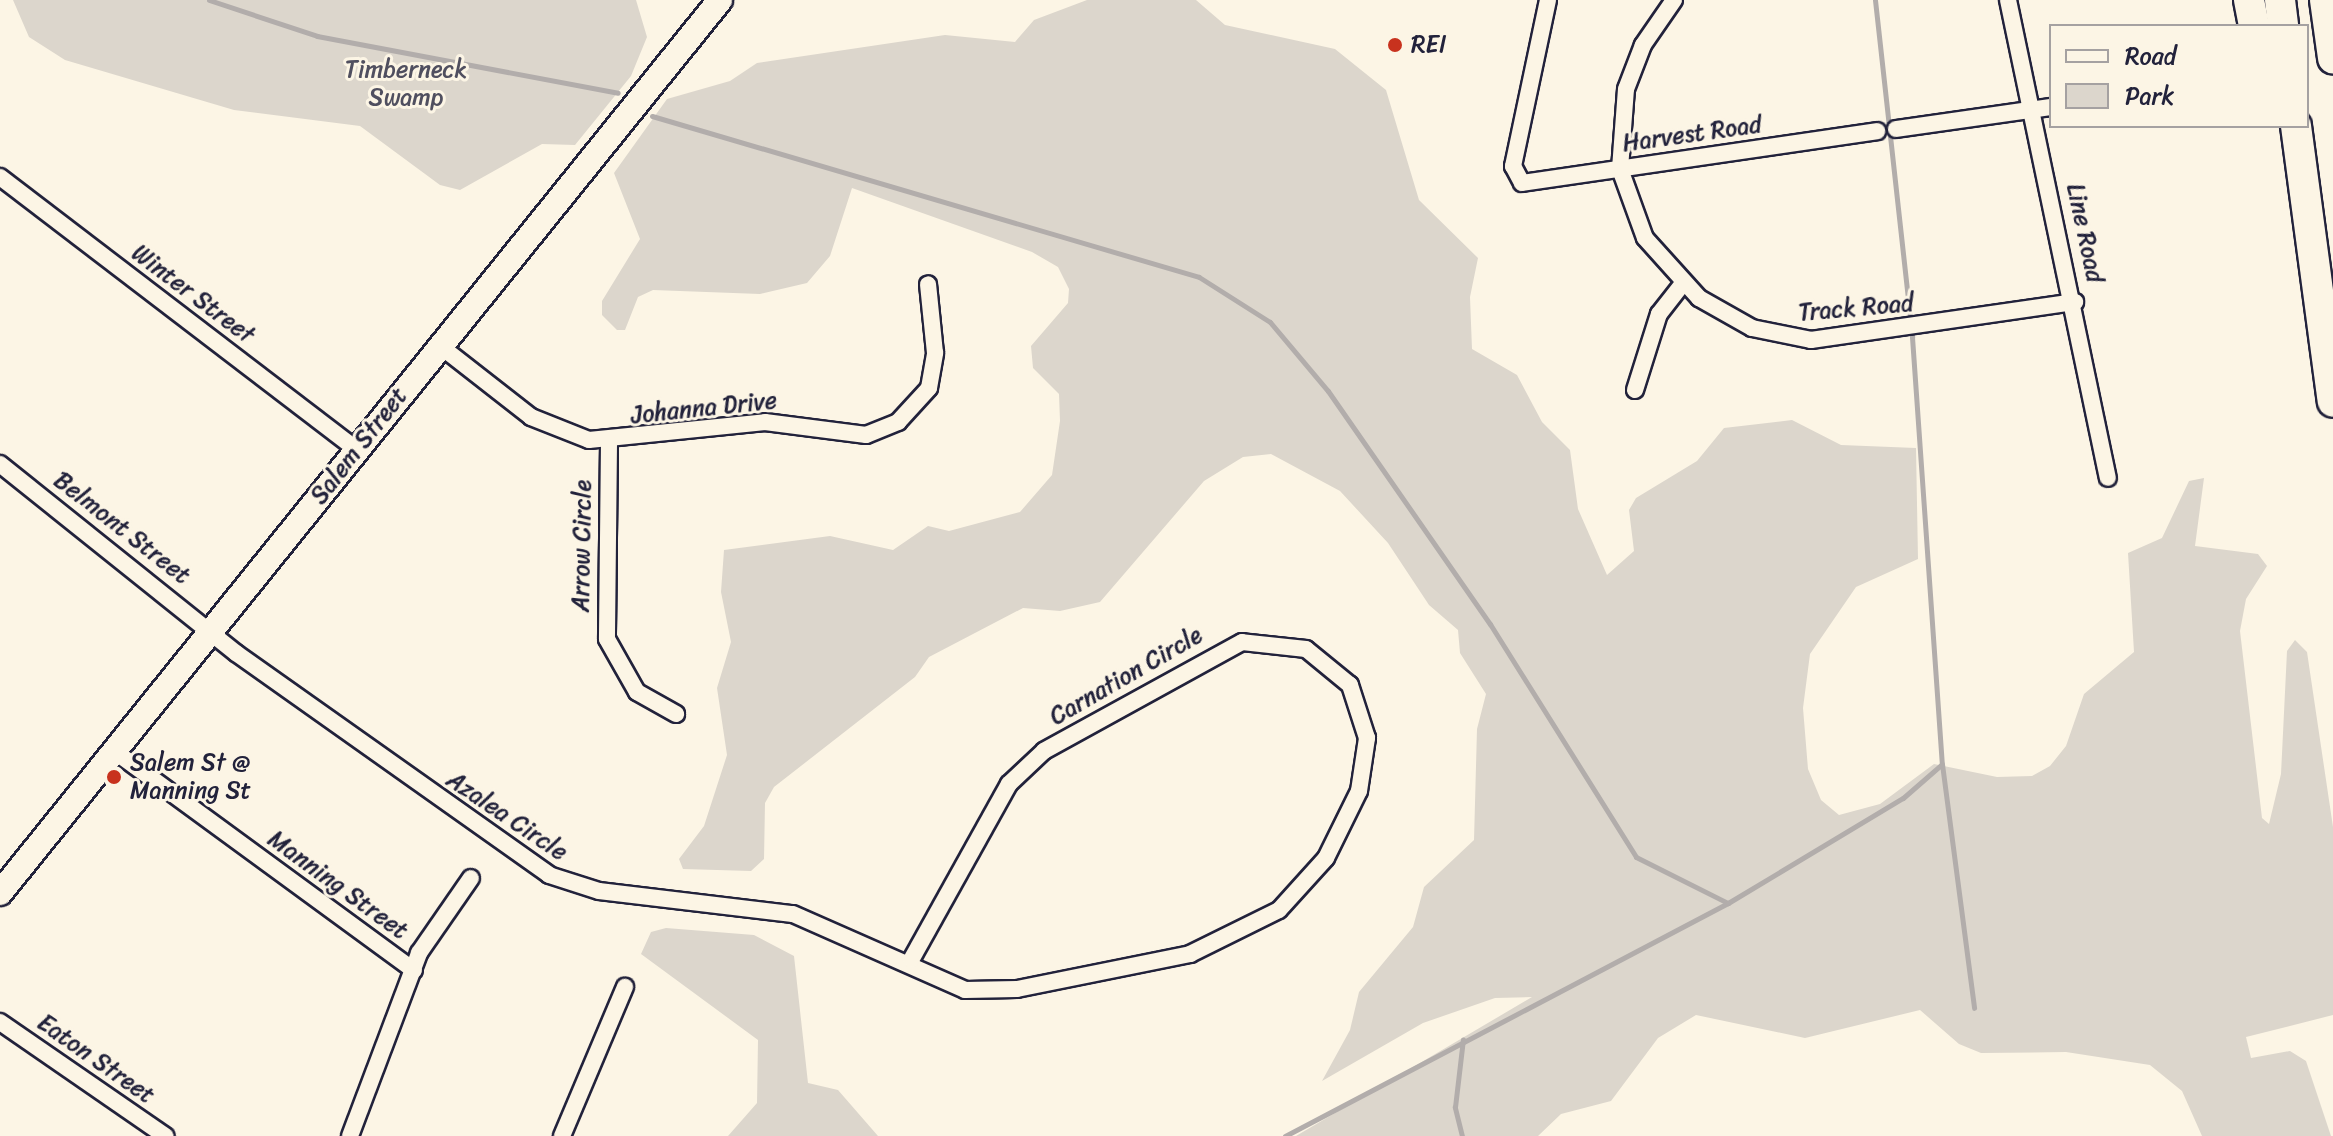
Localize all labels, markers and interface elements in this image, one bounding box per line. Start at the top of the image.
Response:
legend [2049,24,2309,128]
place label: REI [1411,31,1446,59]
text: Road [2125,35,2176,77]
marker: REI [1386,36,1404,54]
park label: Timberneck Swamp [345,56,467,112]
text: Park [2125,75,2174,117]
street label: Harvest Road [1620,110,1764,158]
street label: Line Road [2060,181,2110,285]
street label: Winter Street [126,238,260,350]
street label: Track Road [1797,289,1915,327]
street label: Salem Street [304,382,414,510]
street label: Johanna Drive [630,386,778,430]
street label: Belmont Street [48,466,196,590]
street label: Arrow Circle [566,479,598,613]
street label: Carnation Circle [1044,621,1208,731]
place label: Salem St @ Manning St [130,749,251,805]
street label: Azalea Circle [441,765,573,867]
marker: Salem St @ Manning St [105,768,123,786]
street label: Manning Street [263,825,413,945]
street label: Eaton Street [32,1008,160,1110]

